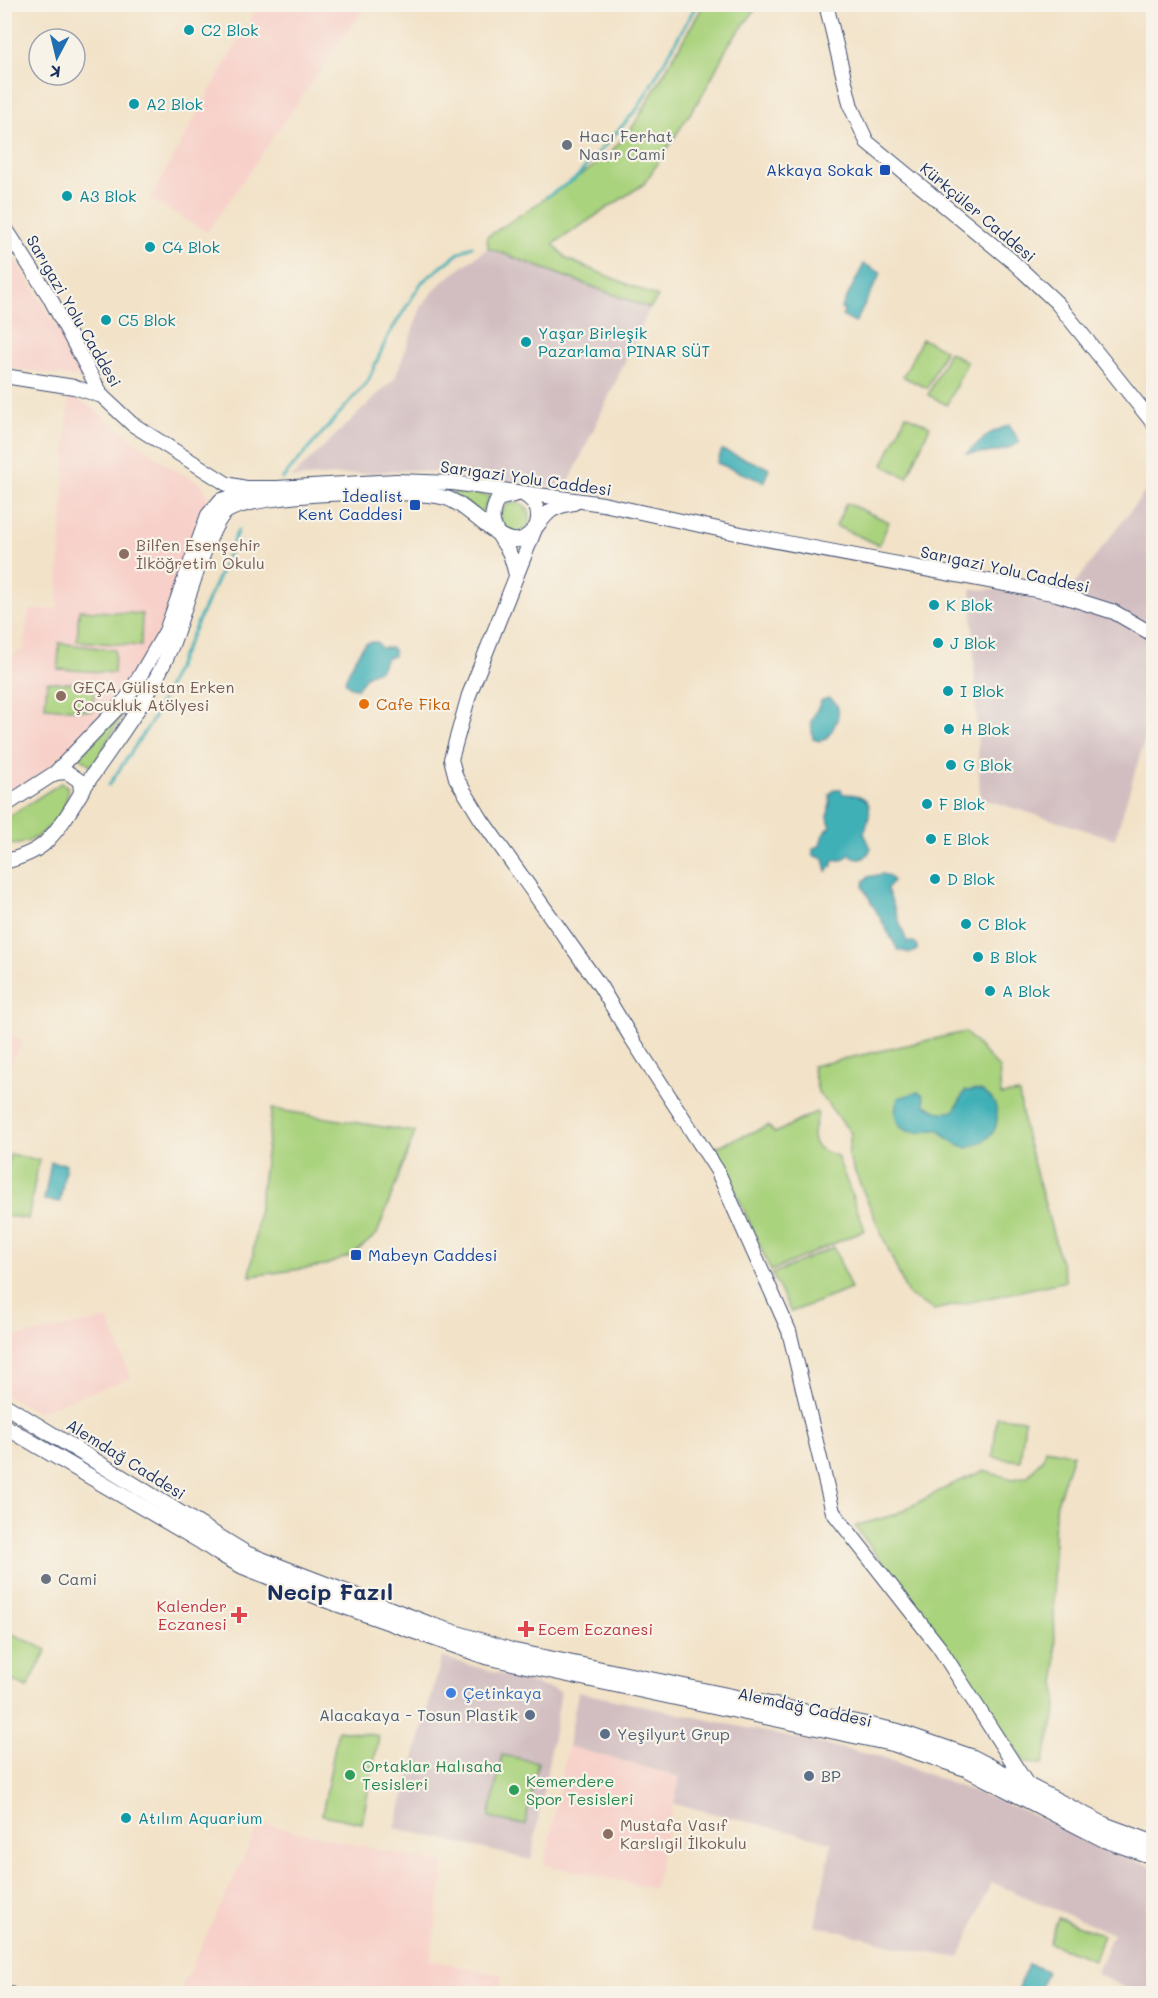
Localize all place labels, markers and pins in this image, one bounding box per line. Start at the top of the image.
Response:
place label: C2 Blok [201,19,258,40]
marker: C2 Blok [182,23,196,37]
place label: A2 Blok [146,93,203,114]
marker: A2 Blok [127,97,141,111]
place label: Hacı Ferhat Nasır Cami [579,125,673,164]
marker: Hacı Ferhat Nasır Cami [560,138,574,152]
place label: Akkaya Sokak [766,159,873,180]
marker: Akkaya Sokak [878,163,892,177]
place label: A3 Blok [79,185,137,206]
marker: A3 Blok [60,189,74,203]
place label: C4 Blok [162,236,220,257]
marker: C4 Blok [143,240,157,254]
place label: C5 Blok [118,309,176,330]
marker: C5 Blok [99,313,113,327]
place label: Yaşar Birleşik Pazarlama PINAR SÜT [538,322,710,361]
marker: Yaşar Birleşik Pazarlama PINAR SÜT [519,335,533,349]
place label: İdealist Kent Caddesi [298,485,403,524]
marker: İdealist Kent Caddesi [408,498,422,512]
place label: Bilfen Esenşehir İlköğretim Okulu [136,534,265,573]
marker: Bilfen Esenşehir İlköğretim Okulu [117,547,131,561]
place label: K Blok [946,594,993,615]
marker: K Blok [927,598,941,612]
place label: J Blok [950,632,996,653]
marker: J Blok [931,636,945,650]
place label: GEÇA Gülistan Erken Çocukluk Atölyesi [73,676,234,715]
place label: I Blok [960,680,1004,701]
marker: I Blok [941,684,955,698]
marker: GEÇA Gülistan Erken Çocukluk Atölyesi [54,689,68,703]
place label: Cafe Fika [376,693,451,714]
marker: Cafe Fika [357,697,371,711]
place label: H Blok [961,718,1009,739]
marker: H Blok [942,722,956,736]
place label: G Blok [963,754,1012,775]
marker: G Blok [944,758,958,772]
place label: F Blok [939,793,985,814]
marker: F Blok [920,797,934,811]
place label: E Blok [943,828,989,849]
marker: E Blok [924,832,938,846]
place label: D Blok [947,868,995,889]
marker: D Blok [928,872,942,886]
place label: C Blok [978,913,1026,934]
marker: C Blok [959,917,973,931]
place label: B Blok [990,946,1037,967]
marker: B Blok [971,950,985,964]
place label: A Blok [1002,980,1050,1001]
marker: A Blok [983,984,997,998]
place label: Mabeyn Caddesi [368,1244,497,1265]
marker: Mabeyn Caddesi [349,1248,363,1262]
place label: Cami [58,1568,97,1589]
marker: Cami [39,1572,53,1586]
place label: Kalender Eczanesi [156,1595,227,1634]
marker: Kalender Eczanesi [232,1608,246,1622]
place label: Ecem Eczanesi [538,1618,653,1639]
marker: Ecem Eczanesi [519,1622,533,1636]
place label: Çetinkaya [463,1682,542,1703]
marker: Çetinkaya [444,1686,458,1700]
place label: Alacakaya - Tosun Plastik [319,1704,518,1725]
marker: Alacakaya - Tosun Plastik [523,1708,537,1722]
place label: Yeşilyurt Grup [617,1723,730,1744]
marker: Yeşilyurt Grup [598,1727,612,1741]
place label: Ortaklar Halısaha Tesisleri [362,1755,503,1794]
place label: BP [821,1765,841,1786]
marker: Ortaklar Halısaha Tesisleri [343,1768,357,1782]
marker: BP [802,1769,816,1783]
place label: Kemerdere Spor Tesisleri [526,1770,634,1809]
marker: Kemerdere Spor Tesisleri [507,1783,521,1797]
place label: Atılım Aquarium [138,1807,263,1828]
marker: Atılım Aquarium [119,1811,133,1825]
place label: Mustafa Vasıf Karslıgil İlkokulu [620,1814,747,1853]
marker: Mustafa Vasıf Karslıgil İlkokulu [601,1827,615,1841]

